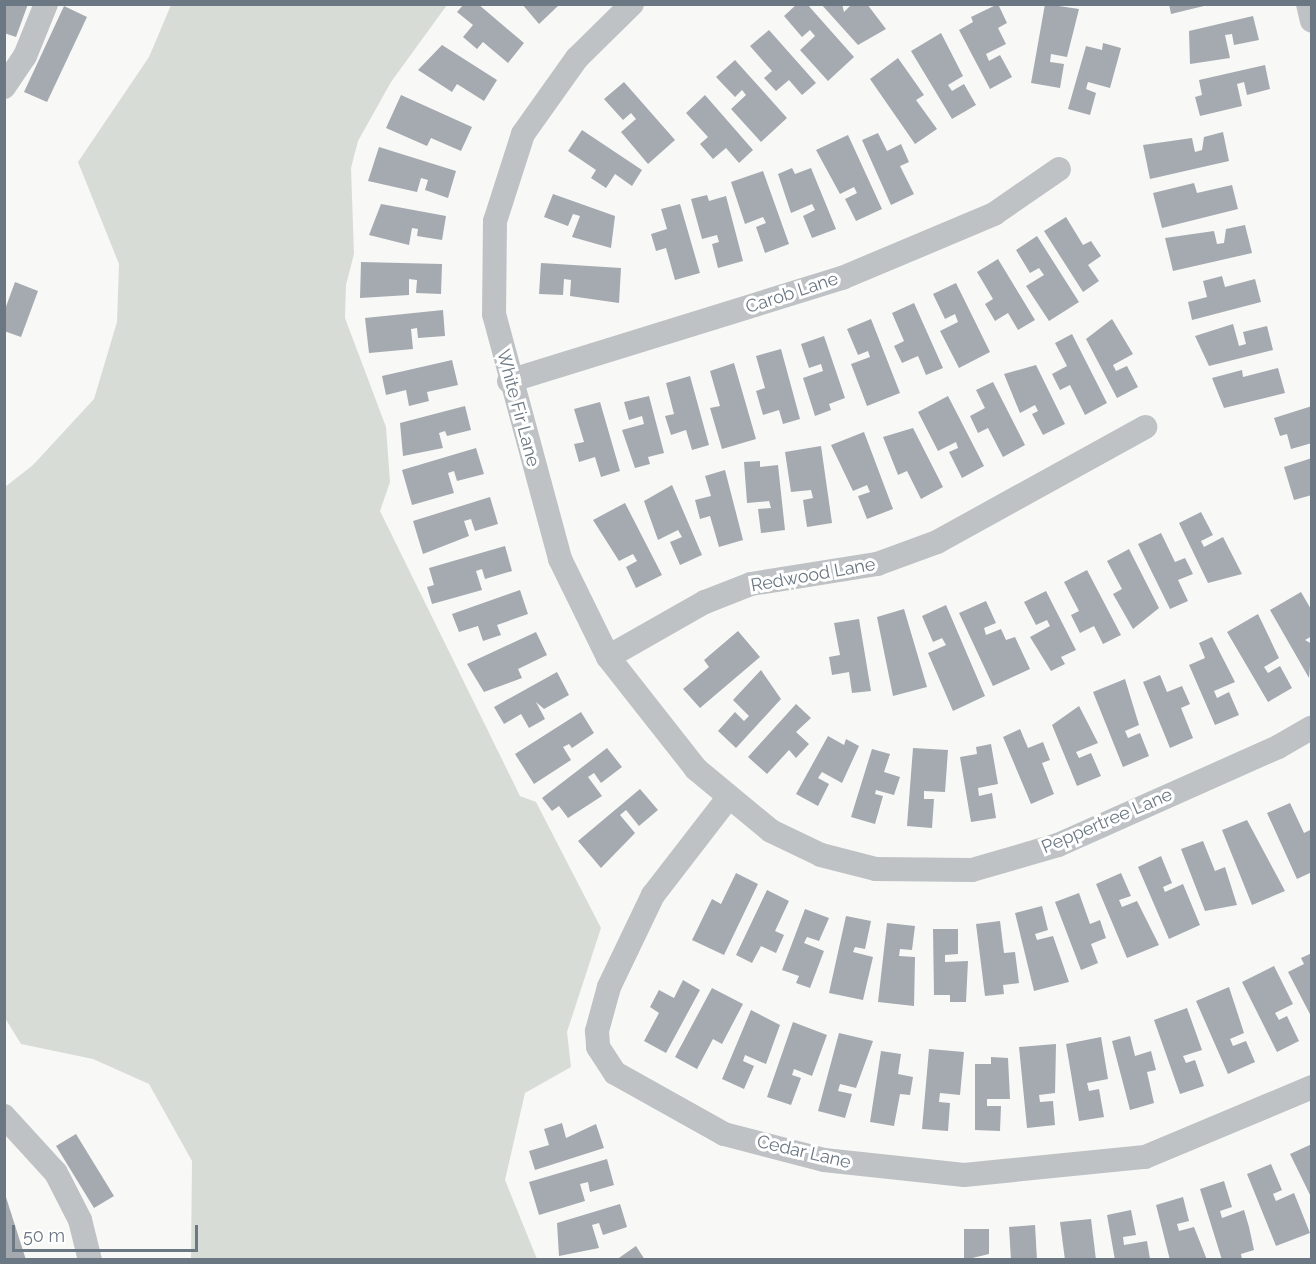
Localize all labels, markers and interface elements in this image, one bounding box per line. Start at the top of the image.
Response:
street label: Carob Lane [743,268,841,318]
street label: White Fir Lane [492,347,544,469]
street label: Redwood Lane [749,553,877,597]
street label: Peppertree Lane [1038,784,1176,858]
street label: Cedar Lane [755,1131,853,1173]
scale bar [15,1213,201,1251]
text: 50 m [23,1225,65,1246]

